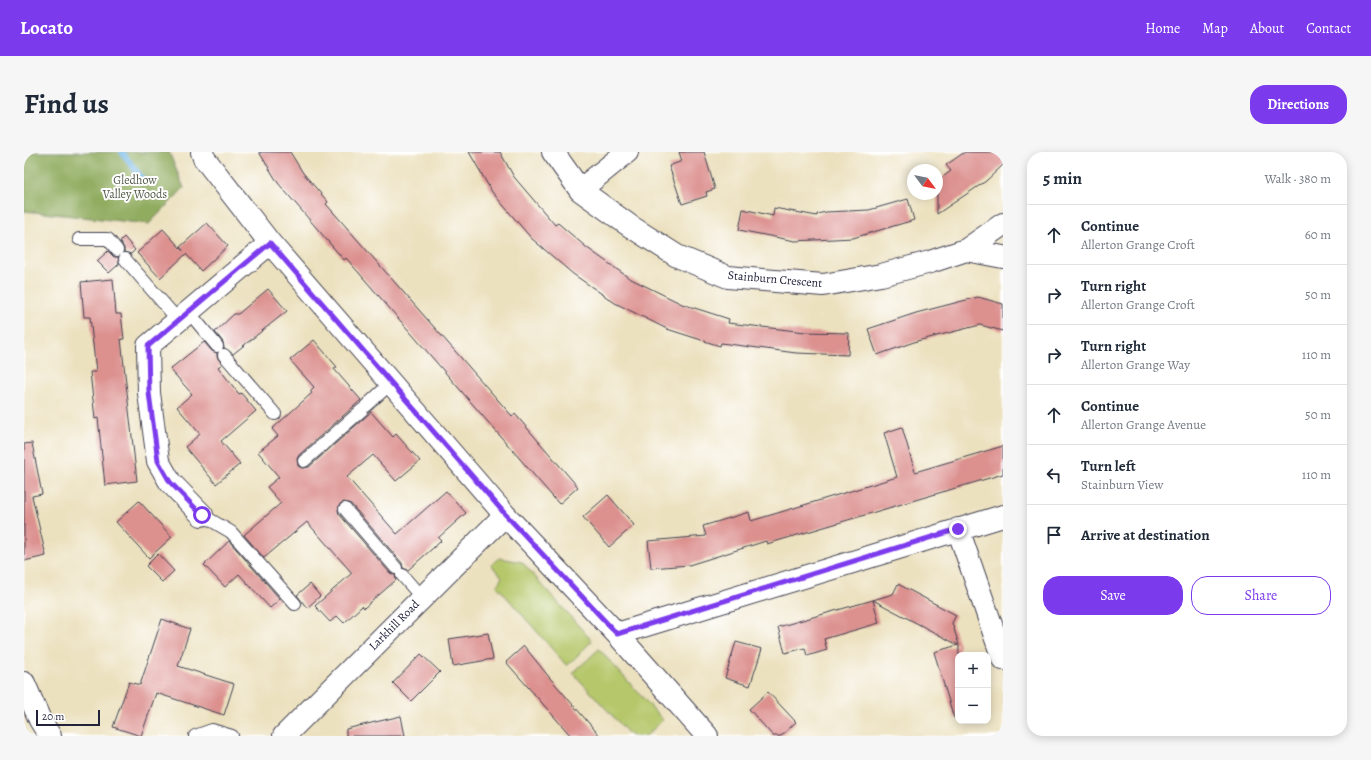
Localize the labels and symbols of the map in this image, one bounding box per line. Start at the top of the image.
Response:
north arrow [907,164,943,200]
park label: Gledhow Valley Woods [102,172,167,202]
street label: Stainburn Crescent [727,267,823,291]
route start [193,506,211,524]
route end [949,520,967,538]
street label: Larkhill Road [365,596,423,654]
scale bar [36,708,100,727]

